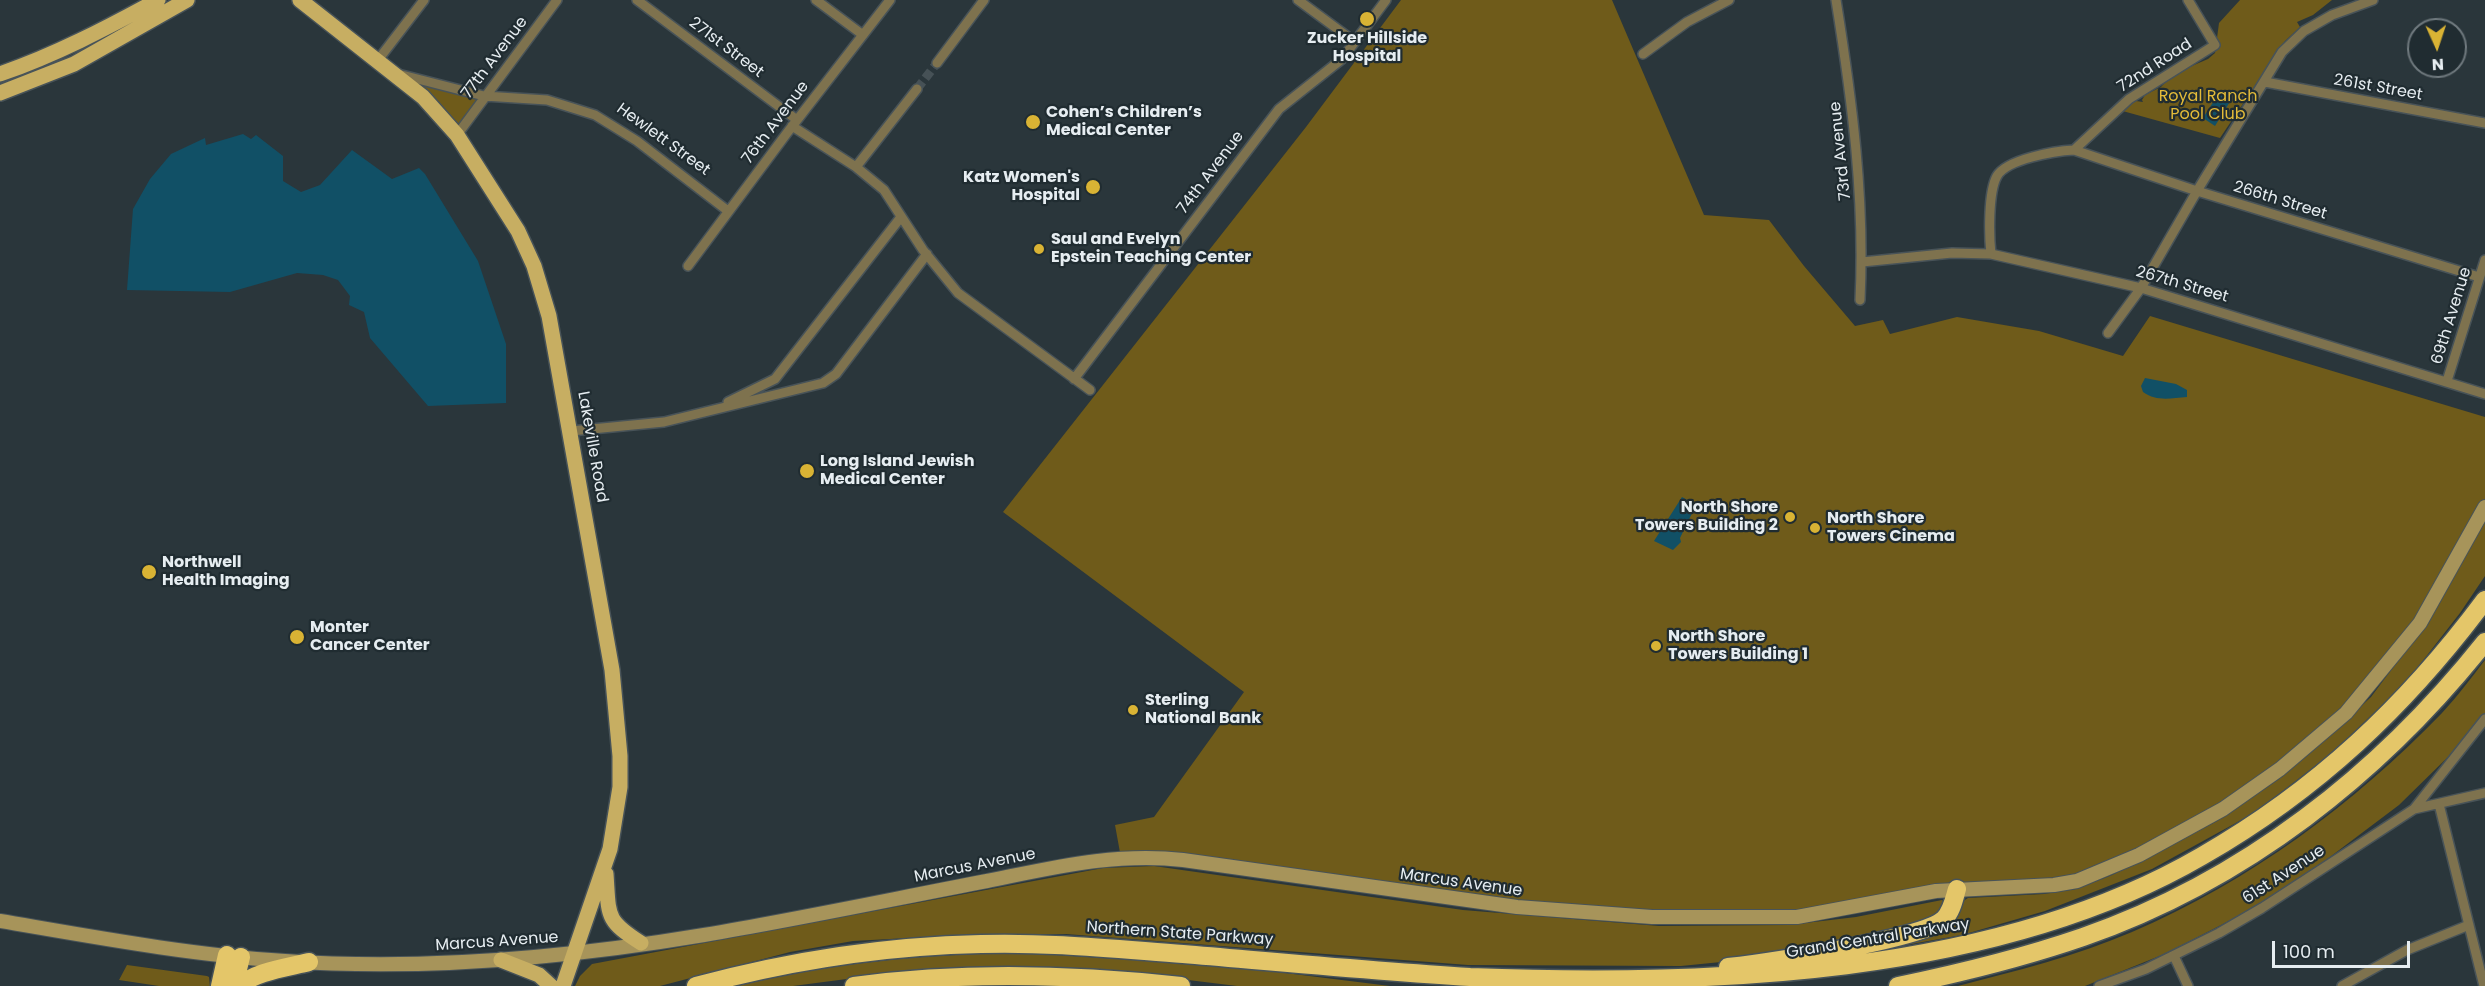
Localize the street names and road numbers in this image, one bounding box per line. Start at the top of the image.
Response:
street label: 77th Avenue [458,13,532,103]
street label: 271st Street [685,14,767,82]
street label: 72nd Road [2114,35,2196,97]
street label: 261st Street [2332,71,2424,105]
street label: 76th Avenue [738,78,814,168]
street label: Hewlett Street [613,100,713,180]
street label: 73rd Avenue [1826,101,1856,201]
street label: 74th Avenue [1173,128,1249,218]
street label: 266th Street [2231,178,2329,224]
street label: 267th Street [2134,263,2230,307]
street label: 69th Avenue [2428,265,2476,367]
street label: Lakeville Road [573,390,611,504]
street label: 61st Avenue [2239,841,2329,909]
street label: Marcus Avenue [913,845,1037,887]
street label: Marcus Avenue [1399,865,1523,901]
street label: Grand Central Parkway [1785,915,1971,963]
street label: Northern State Parkway [1086,918,1274,950]
street label: Marcus Avenue [435,928,559,956]

